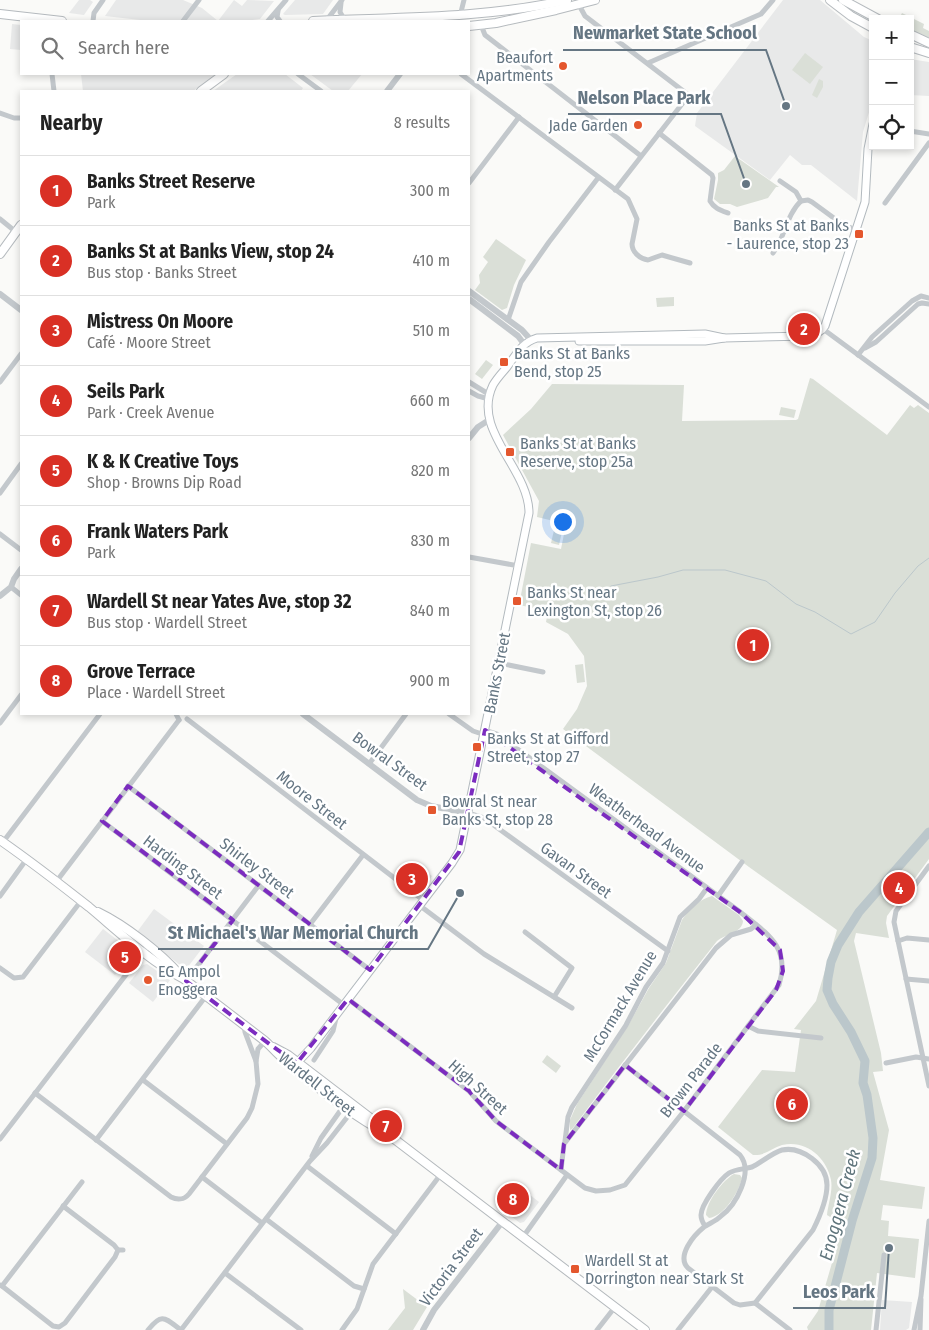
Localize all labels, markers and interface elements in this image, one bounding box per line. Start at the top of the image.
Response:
map controls [869,15,914,150]
button: + [869,15,914,60]
callout: Newmarket State School [563,17,766,50]
search box [20,20,470,75]
text: Newmarket State School [573,22,757,44]
icon: search [38,34,66,62]
text: Search here [78,36,170,59]
place label: Beaufort Apartments [477,48,554,85]
marker: Beaufort Apartments [557,60,569,72]
button: − [869,60,914,105]
callout: Nelson Place Park [568,81,721,114]
text: Nelson Place Park [578,87,711,109]
button: locate [869,105,914,150]
text: Nearby [40,110,102,136]
text: 8 results [394,113,450,132]
place label: Jade Garden [548,116,628,135]
marker: Jade Garden [632,119,644,131]
text: Banks Street Reserve [87,170,255,193]
text: 1 [53,181,59,200]
text: 300 m [410,181,450,200]
text: Park [87,193,115,212]
place label: Banks St at Banks - Laurence, stop 23 [727,216,849,253]
marker: Banks St at Banks - Laurence, stop 23 [853,228,865,240]
text: Banks St at Banks View, stop 24 [87,240,334,263]
text: 2 [52,251,60,270]
text: 410 m [412,251,450,270]
text: Bus stop · Banks Street [87,263,237,282]
text: Mistress On Moore [87,310,233,333]
pin: 2 [788,310,820,348]
text: 3 [52,321,60,340]
text: 510 m [413,321,450,340]
text: Café · Moore Street [87,333,211,352]
place label: Banks St at Banks Bend, stop 25 [514,344,630,381]
marker: Banks St at Banks Bend, stop 25 [498,356,510,368]
text: Seils Park [87,380,164,403]
text: 4 [52,391,60,410]
text: 660 m [410,391,450,410]
text: Park · Creek Avenue [87,403,214,422]
place label: Banks St at Banks Reserve, stop 25a [520,434,636,471]
marker: Banks St at Banks Reserve, stop 25a [504,446,516,458]
text: K & K Creative Toys [87,450,239,473]
text: 5 [52,461,60,480]
text: 820 m [411,461,450,480]
text: Shop · Browns Dip Road [87,473,242,492]
your location [550,509,576,535]
text: Frank Waters Park [87,520,228,543]
text: 6 [52,531,60,550]
text: 830 m [410,531,450,550]
text: Park [87,543,115,562]
place label: Banks St near Lexington St, stop 26 [527,583,662,620]
text: Wardell St near Yates Ave, stop 32 [87,590,351,613]
marker: Banks St near Lexington St, stop 26 [511,595,523,607]
text: 7 [53,601,59,620]
text: 840 m [410,601,450,620]
text: Bus stop · Wardell Street [87,613,247,632]
pin: 1 [737,626,769,664]
street label: Banks Street [480,630,514,715]
text: Grove Terrace [87,660,195,683]
text: 8 [52,671,60,690]
text: 900 m [409,671,450,690]
text: Place · Wardell Street [87,683,225,702]
street label: Bowral Street [349,728,432,795]
place label: Banks St at Gifford Street, stop 27 [487,729,609,766]
marker: Banks St at Gifford Street, stop 27 [471,741,483,753]
street label: Moore Street [273,767,352,834]
street label: Weatherhead Avenue [585,779,709,877]
place label: Bowral St near Banks St, stop 28 [442,792,553,829]
marker: Bowral St near Banks St, stop 28 [426,804,438,816]
street label: Harding Street [140,831,227,903]
street label: Shirley Street [216,834,299,903]
street label: Gavan Street [537,838,616,903]
pin: 3 [396,860,428,898]
pin: 4 [883,869,915,907]
callout: St Michael's War Memorial Church [158,916,428,949]
text: St Michael's War Memorial Church [168,922,418,944]
pin: 5 [109,938,141,976]
street label: McCormack Avenue [579,947,661,1065]
place label: EG Ampol Enoggera [158,962,220,999]
marker: EG Ampol Enoggera [142,974,154,986]
street label: Brown Parade [656,1039,726,1121]
street label: Wardell Street [275,1048,360,1120]
street label: High Street [445,1056,512,1119]
pin: 6 [776,1085,808,1123]
pin: 7 [370,1107,402,1145]
water label: Enoggera Creek [815,1147,865,1263]
pin: 8 [497,1180,529,1218]
street label: Victoria Street [415,1224,487,1310]
place label: Wardell St at Dorrington near Stark St [585,1251,744,1288]
marker: Wardell St at Dorrington near Stark St [569,1263,581,1275]
callout: Leos Park [793,1275,885,1308]
text: Leos Park [803,1281,876,1303]

